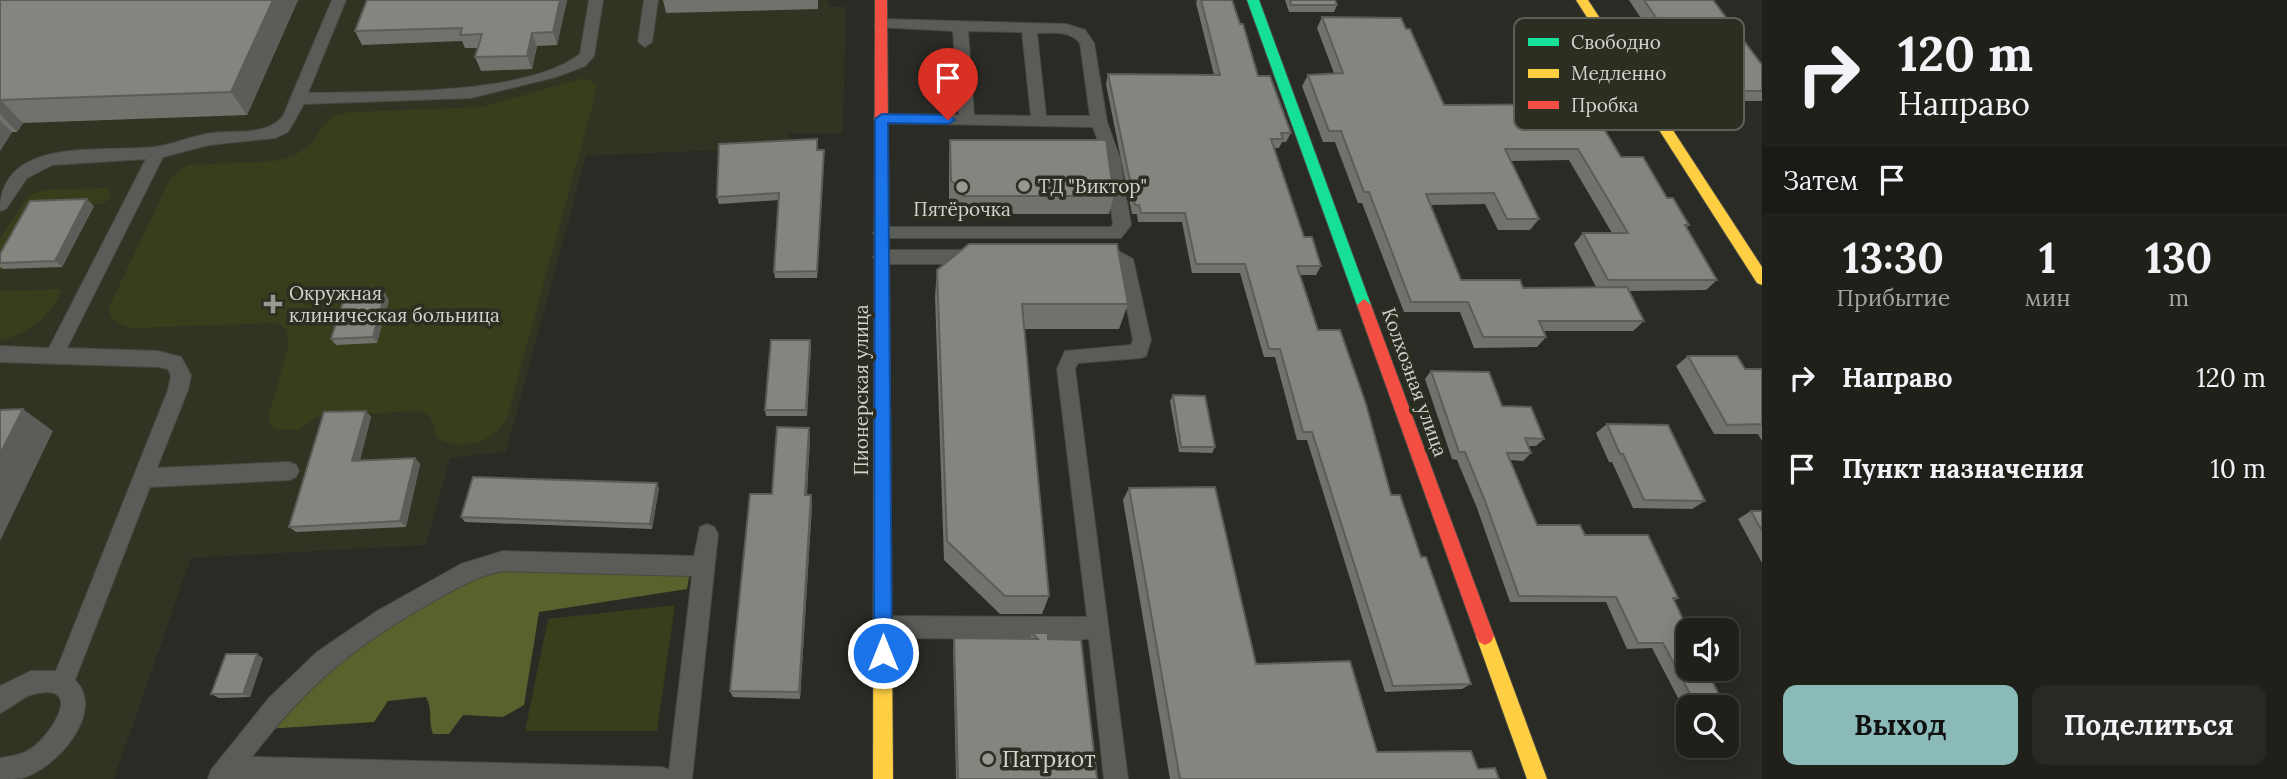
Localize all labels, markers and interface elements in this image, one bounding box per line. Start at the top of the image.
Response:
legend [1514,18,1744,130]
text: 120 m [1898,22,2033,84]
icon: right [1783,28,1874,119]
text: Свободно [1571,30,1661,54]
pin [918,48,978,120]
icon: arrive [929,59,967,97]
text: Медленно [1571,61,1666,85]
text: Направо [1898,83,2030,124]
text: Пробка [1571,93,1638,117]
icon: arrive [1873,161,1911,199]
text: Затем [1783,164,1859,197]
place label: ТД "Виктор" [1038,174,1147,198]
marker: ТД "Виктор" [1016,178,1032,194]
marker: Пятёрочка [954,179,970,195]
place label: Пятёрочка [913,197,1011,221]
text: 13:30 [1843,231,1944,285]
text: 1 [2039,231,2056,285]
text: 130 [2145,231,2212,285]
place label: Окружная клиническая больница [289,281,500,327]
text: Прибытие [1837,283,1950,312]
text: мин [2025,283,2070,312]
text: m [2168,283,2189,312]
marker: Окружная клиническая больница [263,294,283,314]
street label: Пионерская улица [849,304,873,475]
street label: Колхозная улица [1377,304,1453,460]
icon: right [1783,359,1821,397]
text: Направо [1842,361,1953,394]
text: 120 m [2196,361,2266,394]
icon: arrive [1783,450,1821,488]
text: Пункт назначения [1842,452,2084,485]
text: 10 m [2210,452,2266,485]
position arrow [846,616,920,690]
map controls [1676,618,1739,758]
button: sound [1676,618,1739,681]
button: Выход [1783,685,2018,765]
button: Поделиться [2032,685,2266,765]
button: search [1676,695,1739,758]
place label: Патриот [1002,744,1096,773]
marker: Патриот [980,751,996,767]

